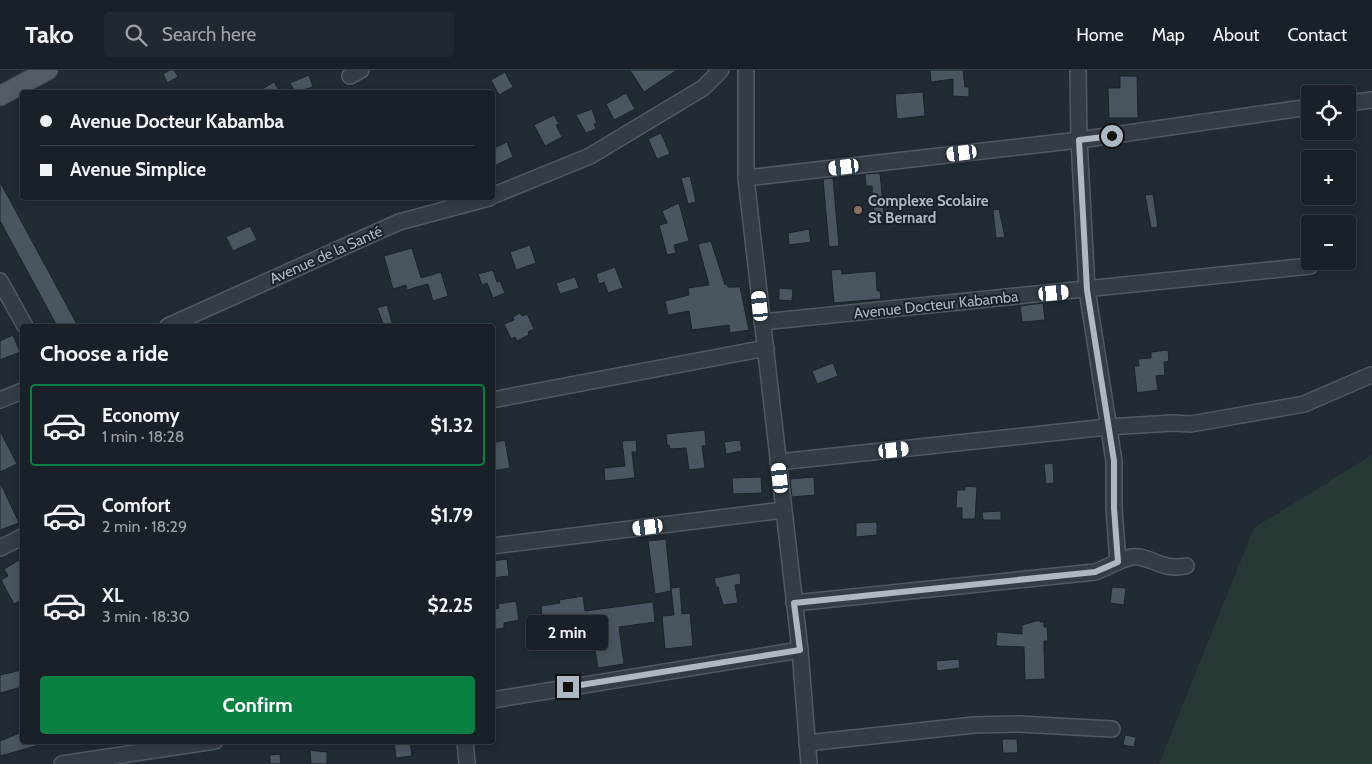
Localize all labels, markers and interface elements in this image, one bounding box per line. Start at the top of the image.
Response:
search box [104,12,454,57]
text: Tako [25,20,74,49]
icon: search [122,21,150,49]
text: Search here [162,23,256,46]
text: Home [1076,24,1124,46]
text: Map [1152,24,1185,46]
text: About [1213,24,1259,46]
text: Contact [1287,24,1347,46]
map controls [1301,85,1356,270]
button: locate [1301,85,1356,140]
text: Avenue Docteur Kabamba [70,110,284,133]
route start [1101,125,1123,147]
car [946,144,977,162]
button: + [1301,150,1356,205]
text: Avenue Simplice [70,158,206,181]
car [828,158,859,176]
place label: Complexe Scolaire St Bernard [868,192,989,227]
marker: Complexe Scolaire St Bernard [852,204,864,216]
button: − [1301,215,1356,270]
street label: Avenue de la Santé [267,222,385,288]
car [1038,284,1069,302]
street label: Avenue Docteur Kabamba [853,287,1020,323]
car [750,290,769,322]
text: Choose a ride [40,340,169,367]
icon: car [42,403,87,448]
text: Economy [102,404,180,427]
text: $1.32 [430,414,473,437]
text: 1 min · 18:28 [102,427,185,446]
car [878,441,909,459]
car [770,462,789,494]
icon: car [42,493,87,538]
text: Comfort [102,494,171,517]
text: $1.79 [430,504,473,527]
text: 2 min · 18:29 [102,517,187,536]
car [632,518,663,536]
icon: car [42,583,87,628]
text: XL [102,584,123,607]
text: $2.25 [427,594,473,617]
text: 3 min · 18:30 [102,607,190,626]
callout: 2 min [527,614,609,650]
text: 2 min [548,623,586,642]
button: Confirm [40,676,475,734]
route end [557,676,579,698]

